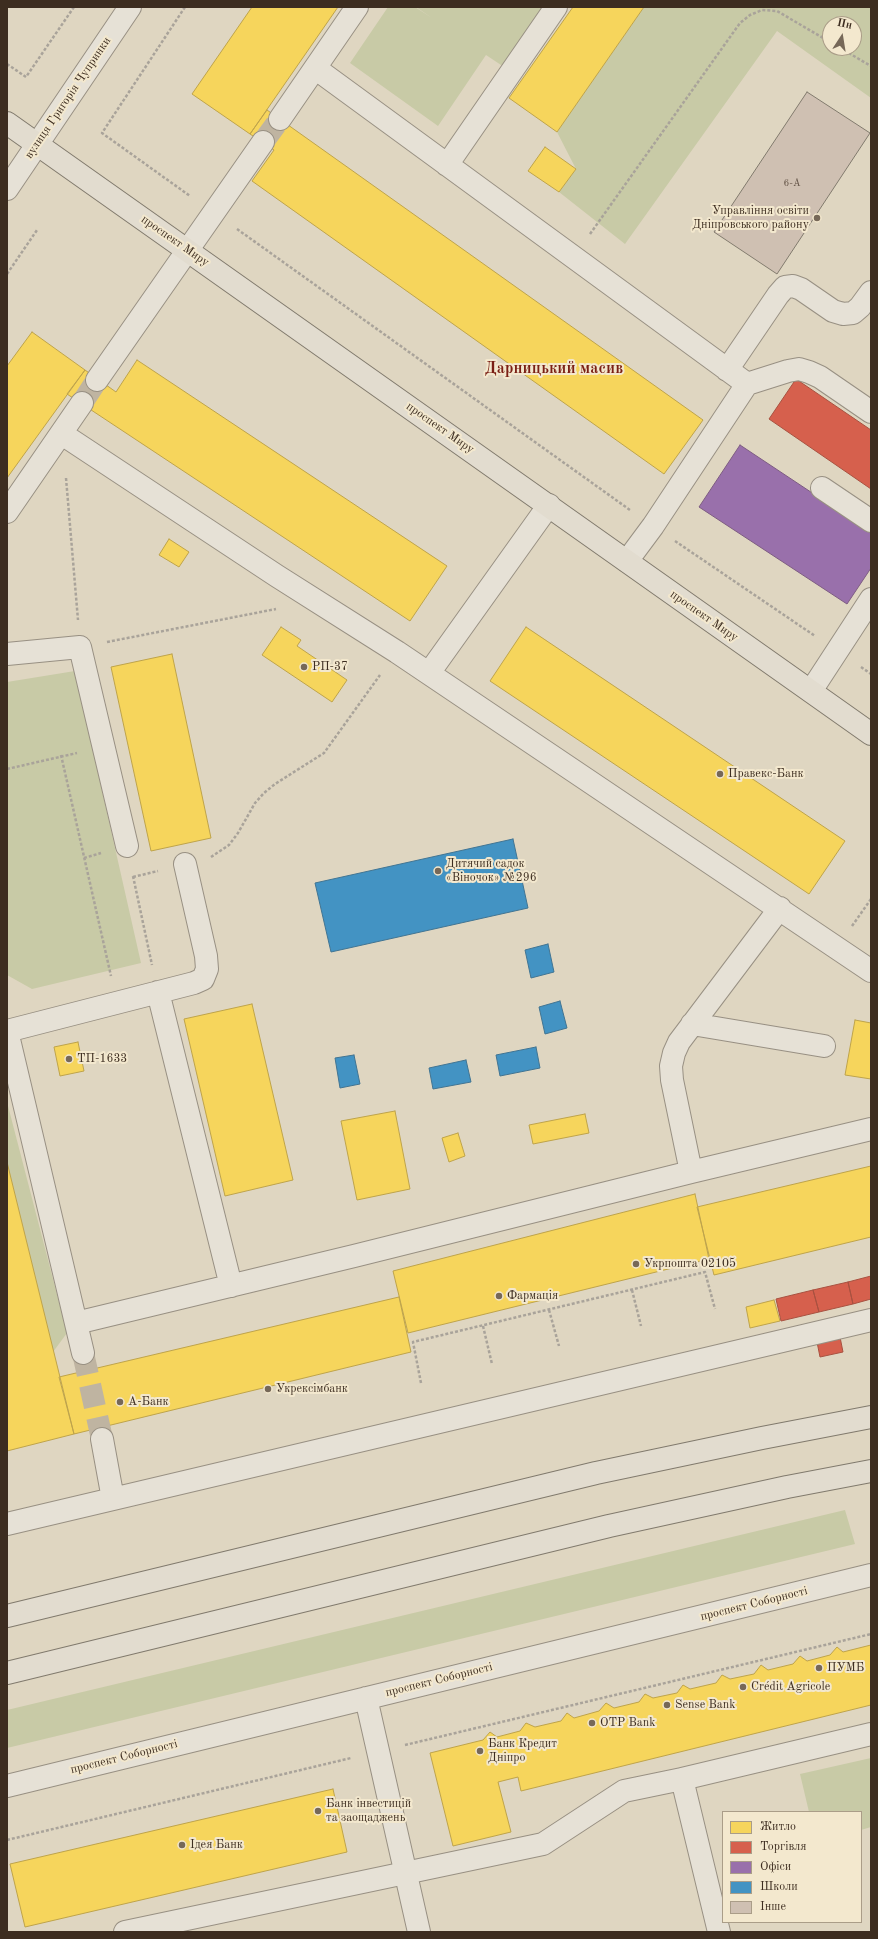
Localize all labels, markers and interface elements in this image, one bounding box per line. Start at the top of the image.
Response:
north arrow [822,16,862,56]
text: Пн [836,18,853,32]
street label: вулиця Григорія Чупринки [22,34,114,162]
house number: 6-А [783,177,801,189]
place label: Управління освіти Дніпровського району [692,204,809,232]
street label: проспект Миру [138,212,212,270]
marker: Управління освіти Дніпровського району [812,213,822,223]
district label: Дарницький масив [485,359,623,379]
street label: проспект Миру [403,399,477,457]
street label: проспект Миру [667,587,741,645]
place label: РП-37 [312,660,348,674]
marker: РП-37 [299,662,309,672]
place label: Правекс-Банк [728,767,804,781]
marker: Правекс-Банк [715,769,725,779]
place label: Дитячий садок «Віночок» №296 [446,857,537,885]
marker: Дитячий садок «Віночок» №296 [433,866,443,876]
place label: ТП-1633 [77,1052,127,1066]
marker: ТП-1633 [64,1054,74,1064]
place label: Укрпошта 02105 [644,1257,736,1271]
marker: Укрпошта 02105 [631,1259,641,1269]
place label: Фармація [507,1289,558,1303]
marker: Фармація [494,1291,504,1301]
place label: Укрексімбанк [276,1382,348,1396]
marker: Укрексімбанк [263,1384,273,1394]
place label: А-Банк [128,1395,169,1409]
marker: А-Банк [115,1397,125,1407]
street label: проспект Соборності [699,1584,809,1624]
street label: проспект Соборності [384,1660,494,1700]
place label: ПУМБ [827,1661,864,1675]
marker: ПУМБ [814,1663,824,1673]
place label: Crédit Agricole [751,1680,830,1694]
marker: Crédit Agricole [738,1682,748,1692]
place label: Sense Bank [675,1698,735,1712]
marker: Sense Bank [662,1700,672,1710]
place label: OTP Bank [600,1716,655,1730]
marker: OTP Bank [587,1718,597,1728]
street label: проспект Соборності [69,1737,179,1777]
place label: Банк Кредит Дніпро [488,1737,557,1765]
marker: Банк Кредит Дніпро [475,1746,485,1756]
place label: Банк інвестицій та заощаджень [326,1797,411,1825]
marker: Банк інвестицій та заощаджень [313,1806,323,1816]
legend [722,1811,862,1923]
text: Житло [760,1821,796,1833]
place label: Ідея Банк [190,1838,243,1852]
marker: Ідея Банк [177,1840,187,1850]
text: Торгівля [760,1841,806,1853]
text: Офіси [760,1861,791,1873]
text: Школи [760,1881,798,1893]
text: Інше [760,1901,786,1913]

